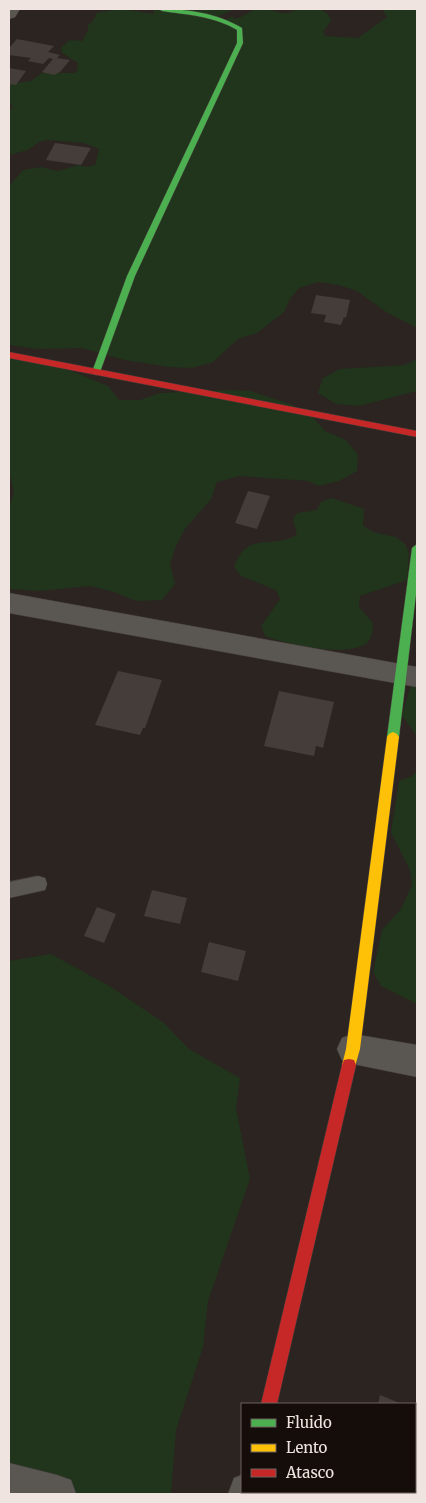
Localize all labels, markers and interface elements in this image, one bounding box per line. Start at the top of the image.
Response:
legend [241,1403,416,1493]
text: Fluido [286,1413,332,1432]
text: Lento [286,1438,328,1457]
text: Atasco [285,1463,334,1482]

